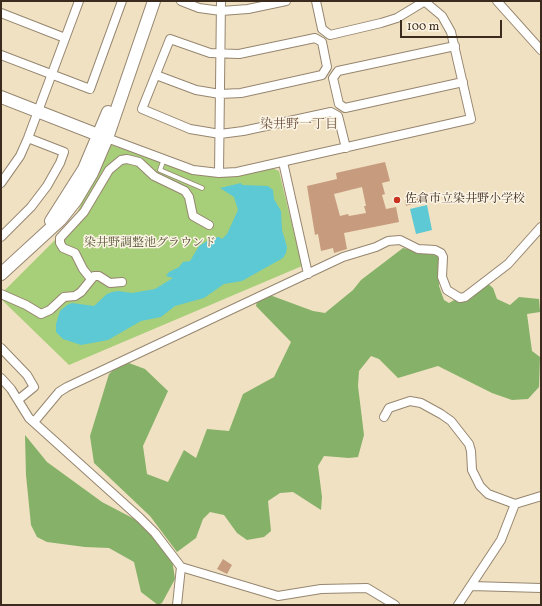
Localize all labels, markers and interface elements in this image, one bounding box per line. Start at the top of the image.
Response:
scale bar [402,12,504,38]
text: 100 m [407,19,439,35]
district label: 染井野一丁目 [260,118,338,134]
place label: 佐倉市立染井野小学校 [405,193,525,207]
marker: 佐倉市立染井野小学校 [392,195,402,205]
park label: 染井野調整池グラウンド [84,237,216,251]

